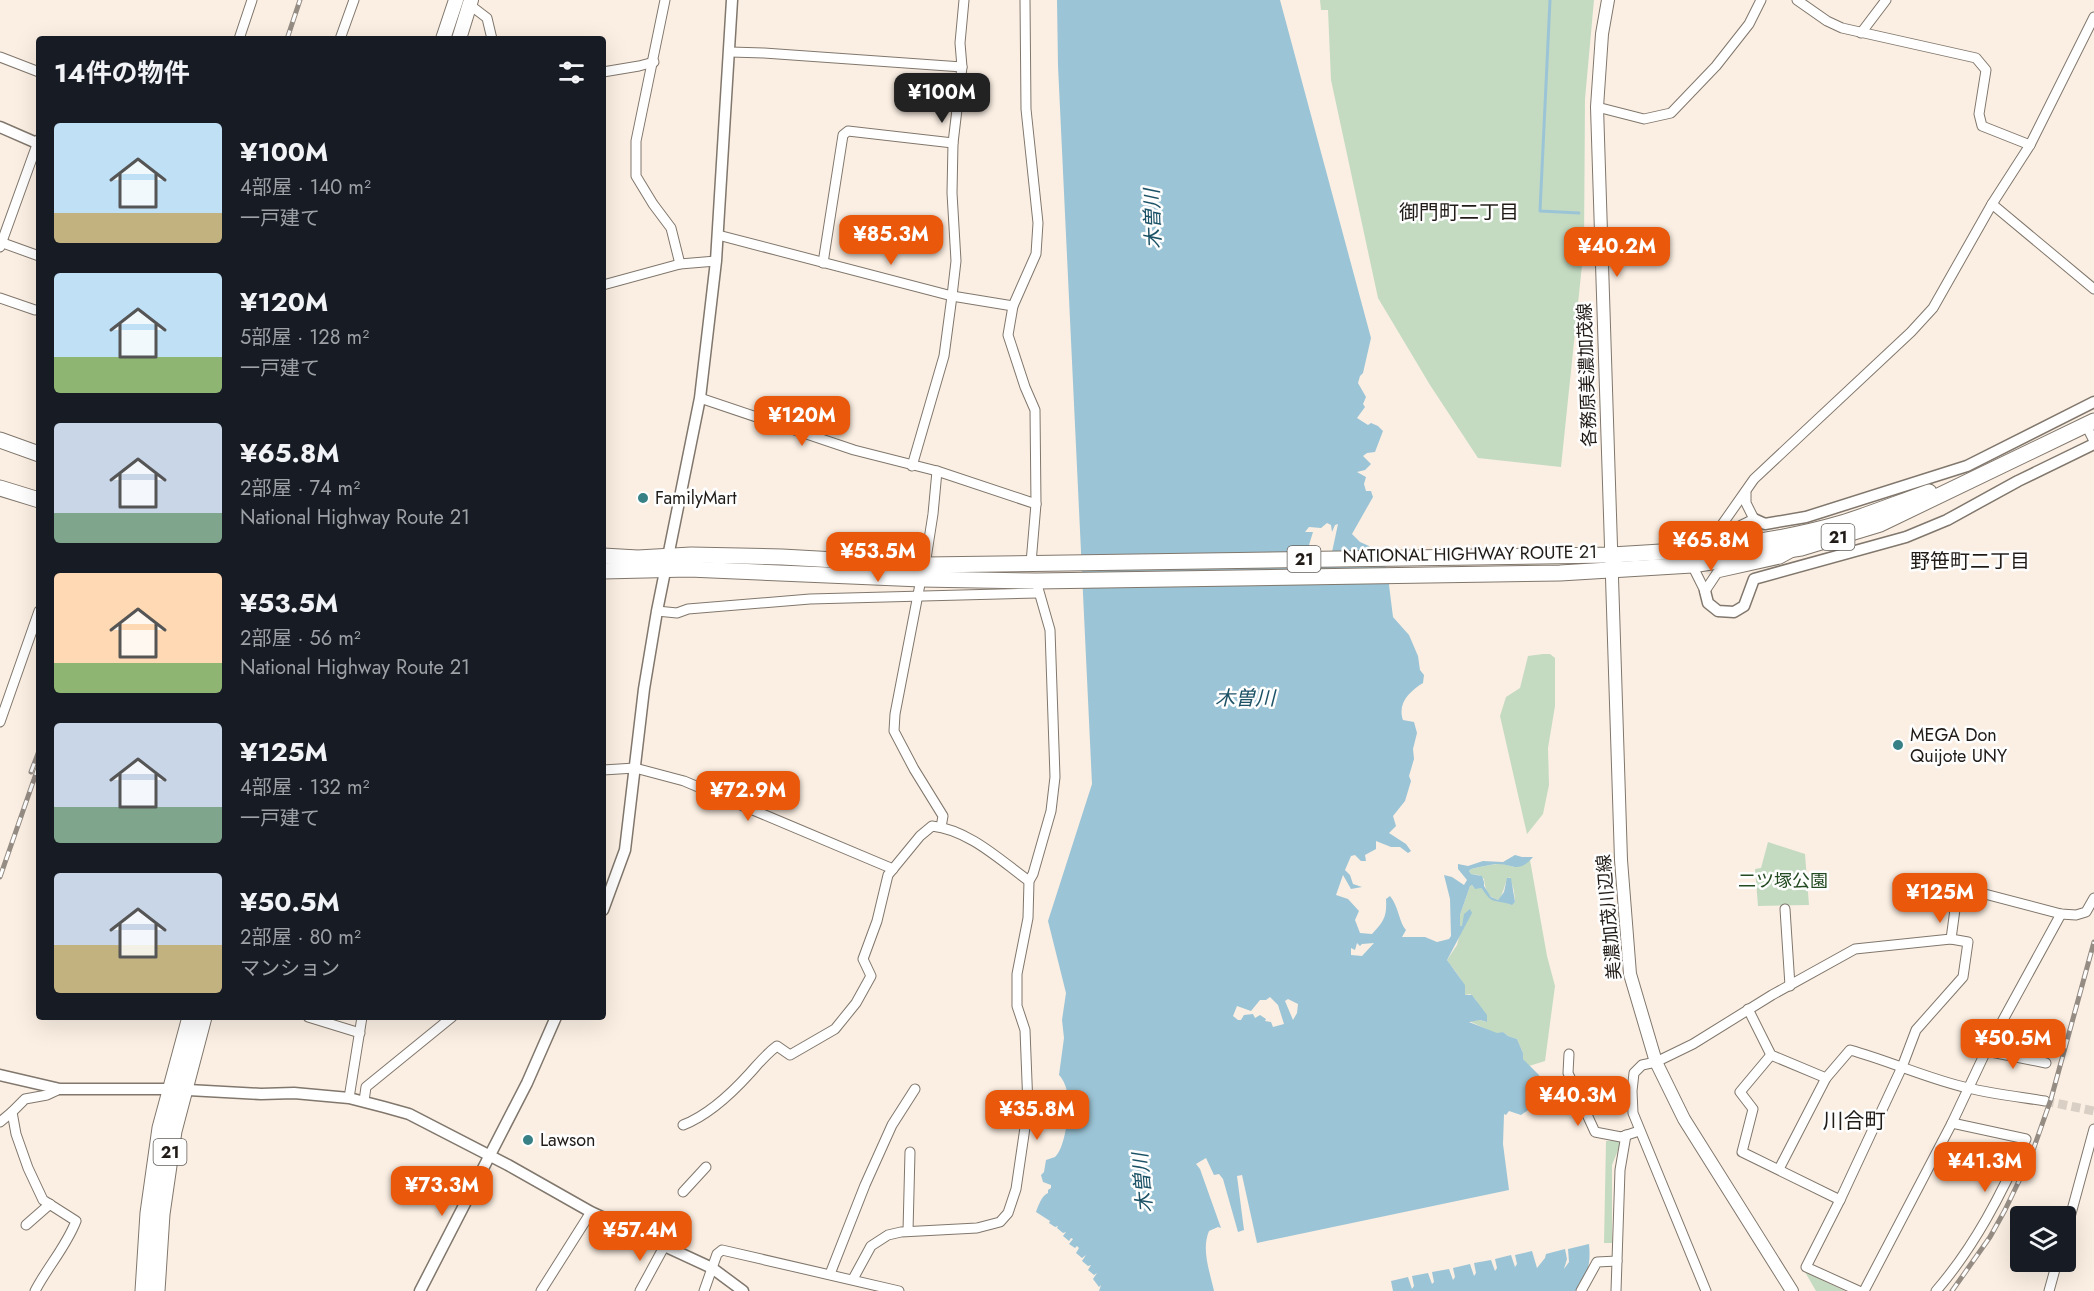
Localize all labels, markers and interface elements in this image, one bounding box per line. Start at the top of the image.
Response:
text: 14件の物件 [54,54,189,92]
icon: filters [555,56,588,89]
pin: ¥100M [900,73,984,124]
text: ¥100M [908,78,976,107]
text: ¥100M [240,133,328,171]
icon: home [102,147,174,219]
text: 4部屋 · 140 m² [240,173,371,202]
water label: 木曽川 [1137,187,1169,249]
district label: 御門町二丁目 [1399,198,1519,227]
text: 一戸建て [240,204,320,233]
pin: ¥85.3M [842,215,940,266]
text: ¥85.3M [853,220,929,249]
pin: ¥40.2M [1568,227,1666,278]
text: ¥40.2M [1578,232,1656,261]
text: ¥120M [240,283,328,321]
icon: home [102,297,174,369]
street label: 各務原美濃加茂線 [1571,303,1603,447]
text: 5部屋 · 128 m² [240,323,369,352]
text: 一戸建て [240,354,320,383]
pin: ¥120M [760,396,844,447]
text: ¥120M [768,401,836,430]
text: ¥65.8M [240,434,339,472]
icon: home [102,447,174,519]
text: 2部屋 · 74 m² [240,474,360,503]
place label: FamilyMart [655,485,737,511]
marker: FamilyMart [636,491,650,505]
text: National Highway Route 21 [240,503,470,532]
pin: ¥65.8M [1662,521,1760,572]
road number: 21 [1822,524,1854,550]
text: ¥65.8M [1673,526,1749,555]
pin: ¥53.5M [829,532,927,583]
text: ¥53.5M [840,537,916,566]
street label: NATIONAL HIGHWAY ROUTE 21 [1342,539,1598,569]
road number: 21 [1288,546,1320,572]
district label: 野笹町二丁目 [1910,547,2030,576]
text: ¥53.5M [240,584,338,622]
icon: home [102,597,174,669]
text: 2部屋 · 56 m² [240,624,361,653]
text: National Highway Route 21 [240,653,470,682]
water label: 木曽川 [1215,684,1277,713]
place label: MEGA Don Quijote UNY [1910,722,2008,769]
text: ¥125M [240,733,328,771]
marker: MEGA Don Quijote UNY [1891,738,1905,752]
icon: home [102,747,174,819]
pin: ¥72.9M [699,771,797,822]
text: 4部屋 · 132 m² [240,773,369,802]
text: ¥72.9M [710,776,786,805]
text: 一戸建て [240,804,320,833]
street label: 美濃加茂川辺線 [1591,853,1627,981]
park label: 二ツ塚公園 [1738,868,1828,894]
pin: ¥125M [1898,873,1982,924]
text: ¥125M [1906,878,1974,907]
text: ¥50.5M [240,883,340,921]
icon: home [102,897,174,969]
text: 2部屋 · 80 m² [240,923,361,952]
text: マンション [240,954,340,983]
pin: ¥50.5M [1964,1019,2062,1070]
text: ¥50.5M [1975,1024,2051,1053]
pin: ¥40.3M [1529,1076,1627,1127]
text: ¥40.3M [1539,1081,1617,1110]
pin: ¥35.8M [988,1090,1086,1141]
text: ¥35.8M [999,1095,1075,1124]
district label: 川合町 [1823,1106,1886,1136]
place label: Lawson [540,1127,595,1153]
marker: Lawson [521,1133,535,1147]
road number: 21 [154,1139,186,1165]
pin: ¥41.3M [1936,1142,2034,1193]
text: ¥41.3M [1948,1147,2022,1176]
water label: 木曽川 [1126,1150,1160,1214]
pin: ¥73.3M [393,1166,491,1217]
text: ¥73.3M [405,1171,479,1200]
map controls [2010,1206,2076,1272]
button: layers [2010,1206,2076,1272]
pin: ¥57.4M [591,1211,689,1262]
text: ¥57.4M [603,1216,677,1245]

